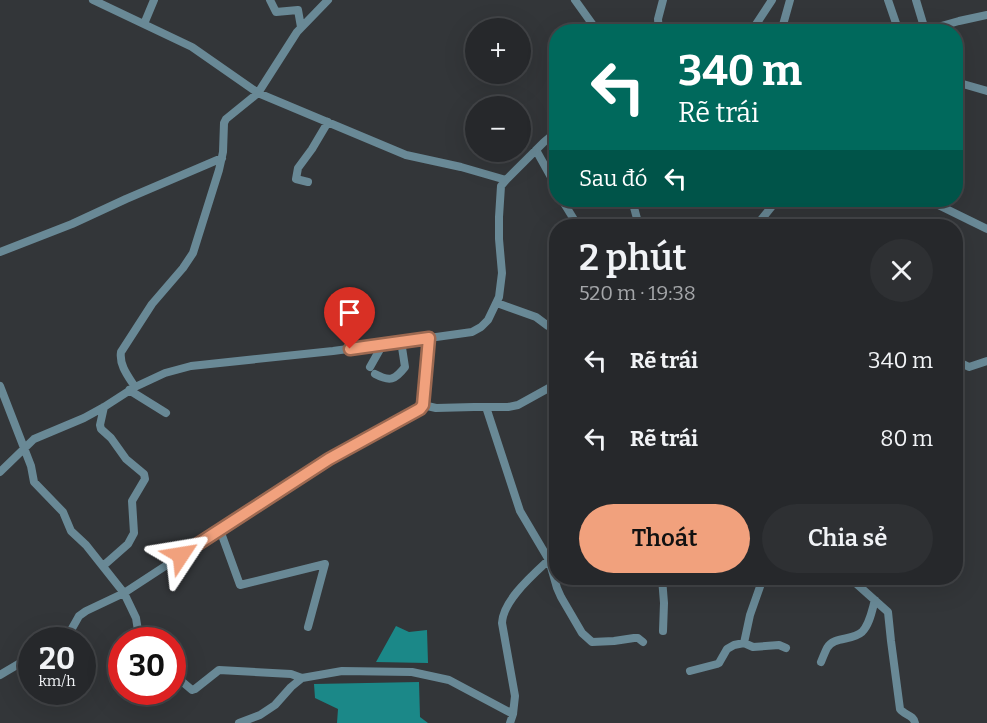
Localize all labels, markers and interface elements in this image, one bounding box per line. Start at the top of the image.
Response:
map controls [465,18,531,162]
button: + [465,18,531,84]
text: 340 m [678,46,802,96]
icon: left [579,48,657,126]
button: − [465,96,531,162]
text: Rẽ trái [678,97,759,129]
icon: left [659,162,692,195]
text: Sau đó [579,165,647,192]
text: 2 phút [579,236,687,280]
button: close [870,239,933,302]
text: 520 m · 19:38 [579,281,696,305]
pin [324,287,375,349]
icon: arrive [333,296,366,329]
icon: left [579,344,612,377]
text: Rẽ trái [630,347,698,374]
text: 340 m [868,347,933,374]
icon: left [579,422,612,455]
text: Rẽ trái [630,425,698,452]
text: 80 m [880,425,933,452]
button: Thoát [579,504,750,573]
button: Chia sẻ [762,504,933,573]
position arrow [149,523,213,587]
speed limit sign: 30 [108,627,186,705]
text: 20 [39,641,75,677]
text: km/h [38,672,76,690]

